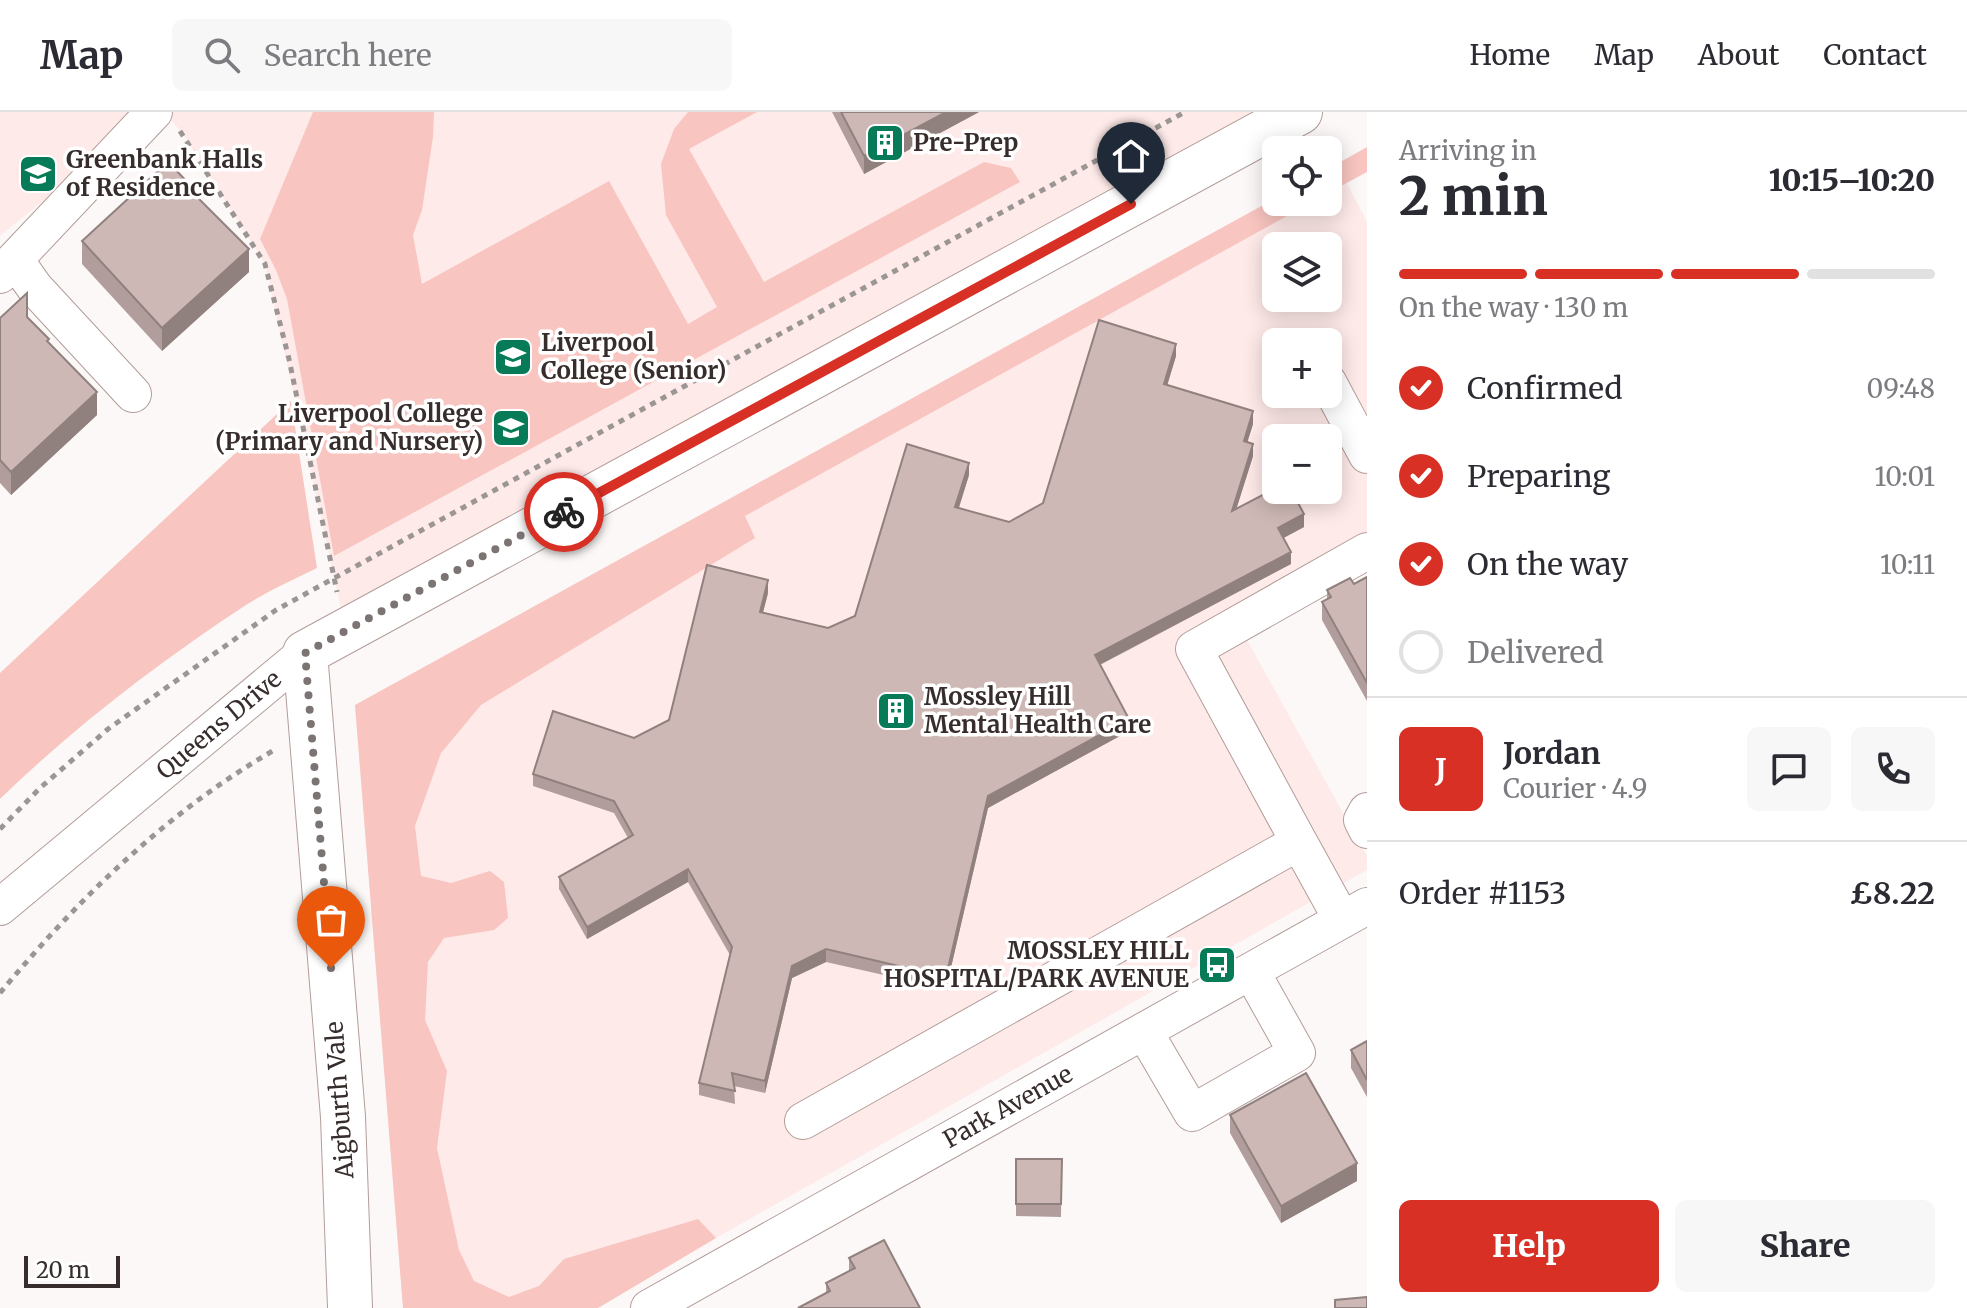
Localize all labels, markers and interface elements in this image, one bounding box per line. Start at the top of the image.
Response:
search box [172,19,732,91]
text: Map [40,32,124,79]
icon: search [200,33,244,77]
text: Search here [264,36,432,74]
text: Home [1469,37,1550,73]
text: Map [1594,37,1654,73]
text: About [1698,37,1779,73]
text: Contact [1823,37,1927,73]
building icon: Pre-Prep [864,122,906,164]
pin [1097,122,1165,204]
place label: Pre-Prep [913,127,1018,158]
icon: home [1109,134,1153,178]
text: Arriving in [1399,134,1537,167]
map controls [1262,136,1342,504]
button: locate [1262,136,1342,216]
place label: Greenbank Halls of Residence [66,144,263,203]
school or university icon: Greenbank Halls of Residence [17,153,59,195]
text: 10:15–10:20 [1769,161,1935,199]
text: 2 min [1399,164,1548,229]
button: layers [1262,232,1342,312]
text: On the way · 130 m [1399,291,1628,324]
place label: Liverpool College (Senior) [541,327,726,386]
button: + [1262,328,1342,408]
school or university icon: Liverpool College (Senior) [492,336,534,378]
icon: check [1399,366,1443,410]
text: Confirmed [1467,369,1622,407]
text: 09:48 [1867,372,1935,405]
place label: Liverpool College (Primary and Nursery) [215,398,483,457]
school or university icon: Liverpool College (Primary and Nursery) [490,407,532,449]
button: − [1262,424,1342,504]
icon: check [1399,454,1443,498]
text: Preparing [1467,457,1610,495]
text: 10:01 [1875,460,1935,493]
courier [524,472,604,552]
icon: bike [542,490,586,534]
icon: check [1399,542,1443,586]
text: On the way [1467,545,1628,583]
text: 10:11 [1880,548,1935,581]
text: Delivered [1467,633,1604,671]
street label: Queens Drive [150,663,288,786]
place label: Mossley Hill Mental Health Care [924,681,1151,740]
building icon: Mossley Hill Mental Health Care [875,690,917,732]
button: chat [1747,727,1831,811]
button: phone [1851,727,1935,811]
text: Jordan [1503,734,1601,772]
text: J [1435,750,1447,788]
text: Courier · 4.9 [1503,772,1647,805]
text: Order #1153 [1399,874,1566,912]
text: £8.22 [1850,874,1935,912]
pin [297,886,365,968]
icon: bag [309,898,353,942]
place label: MOSSLEY HILL HOSPITAL/PARK AVENUE [884,935,1189,994]
bus stop icon: MOSSLEY HILL HOSPITAL/PARK AVENUE [1196,944,1238,986]
street label: Aigburth Vale [319,1020,361,1181]
street label: Park Avenue [938,1058,1078,1155]
button: Help [1399,1200,1659,1292]
button: Share [1675,1200,1935,1292]
scale bar [24,1252,120,1288]
text: 20 m [36,1256,90,1284]

